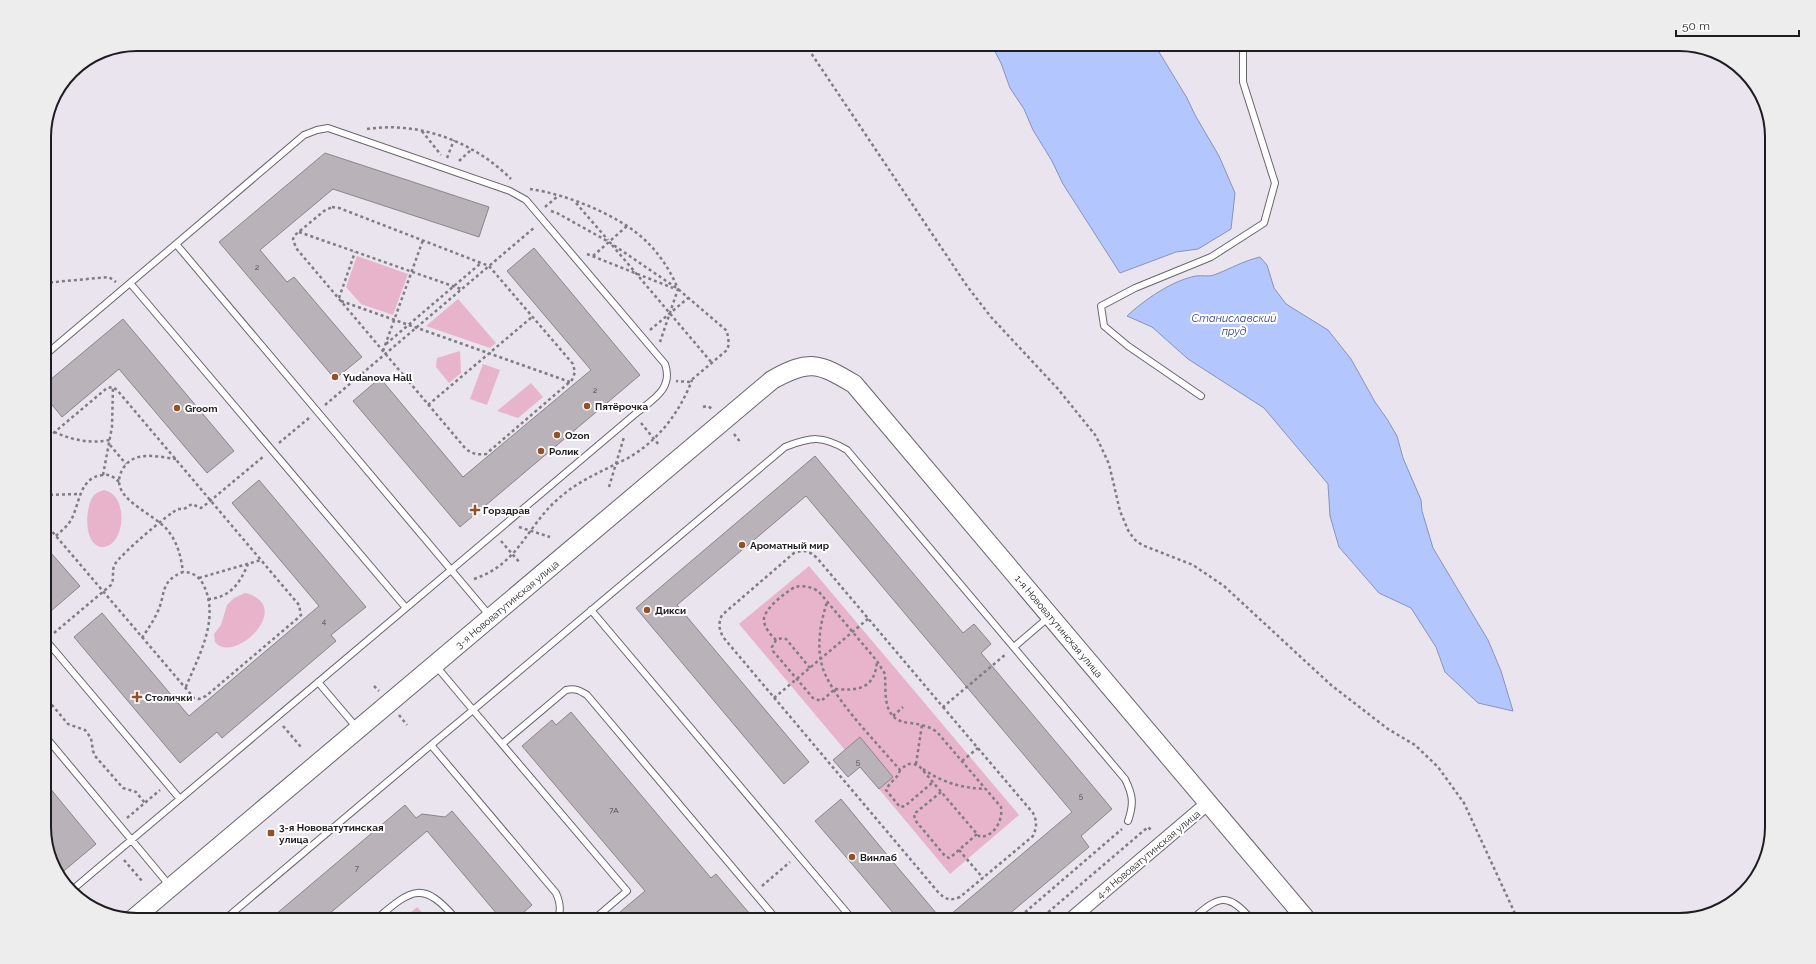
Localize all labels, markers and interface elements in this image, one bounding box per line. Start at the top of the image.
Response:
scale bar [1676,12,1799,38]
text: 50 m [1682,19,1710,33]
house number: 2 [255,262,259,272]
water label: Станиславский пруд [1192,312,1276,338]
marker: Yudanova Hall [330,372,340,382]
place label: Yudanova Hall [343,372,413,383]
house number: 2 [593,385,597,395]
marker: Пятёрочка [582,401,592,411]
place label: Пятёрочка [595,401,648,412]
marker: Groom [172,403,182,413]
place label: Groom [185,403,217,414]
marker: Ozon [552,430,562,440]
place label: Ozon [565,430,589,441]
marker: Ролик [536,446,546,456]
place label: Ролик [549,446,579,457]
marker: Горздрав [470,505,480,515]
place label: Горздрав [483,505,530,516]
marker: Ароматный мир [737,540,747,550]
place label: Ароматный мир [750,540,830,551]
street label: 3-я Нововатутинская улица [454,558,561,651]
street label: 1-я Нововатутинская улица [1013,573,1105,680]
marker: Дикси [642,605,652,615]
place label: Дикси [655,605,686,616]
house number: 4 [322,616,327,626]
marker: Столички [132,692,142,702]
place label: Столички [145,692,192,703]
house number: 5 [856,757,861,767]
house number: 5 [1079,791,1084,801]
house number: 7А [609,805,619,815]
street label: 4-я Нововатутинская улица [1095,808,1202,901]
place label: 3-я Нововатутинская улица [279,822,384,845]
marker: 3-я Нововатутинская улица [266,828,276,838]
marker: Винлаб [847,852,857,862]
place label: Винлаб [860,852,897,863]
house number: 7 [355,863,360,873]

